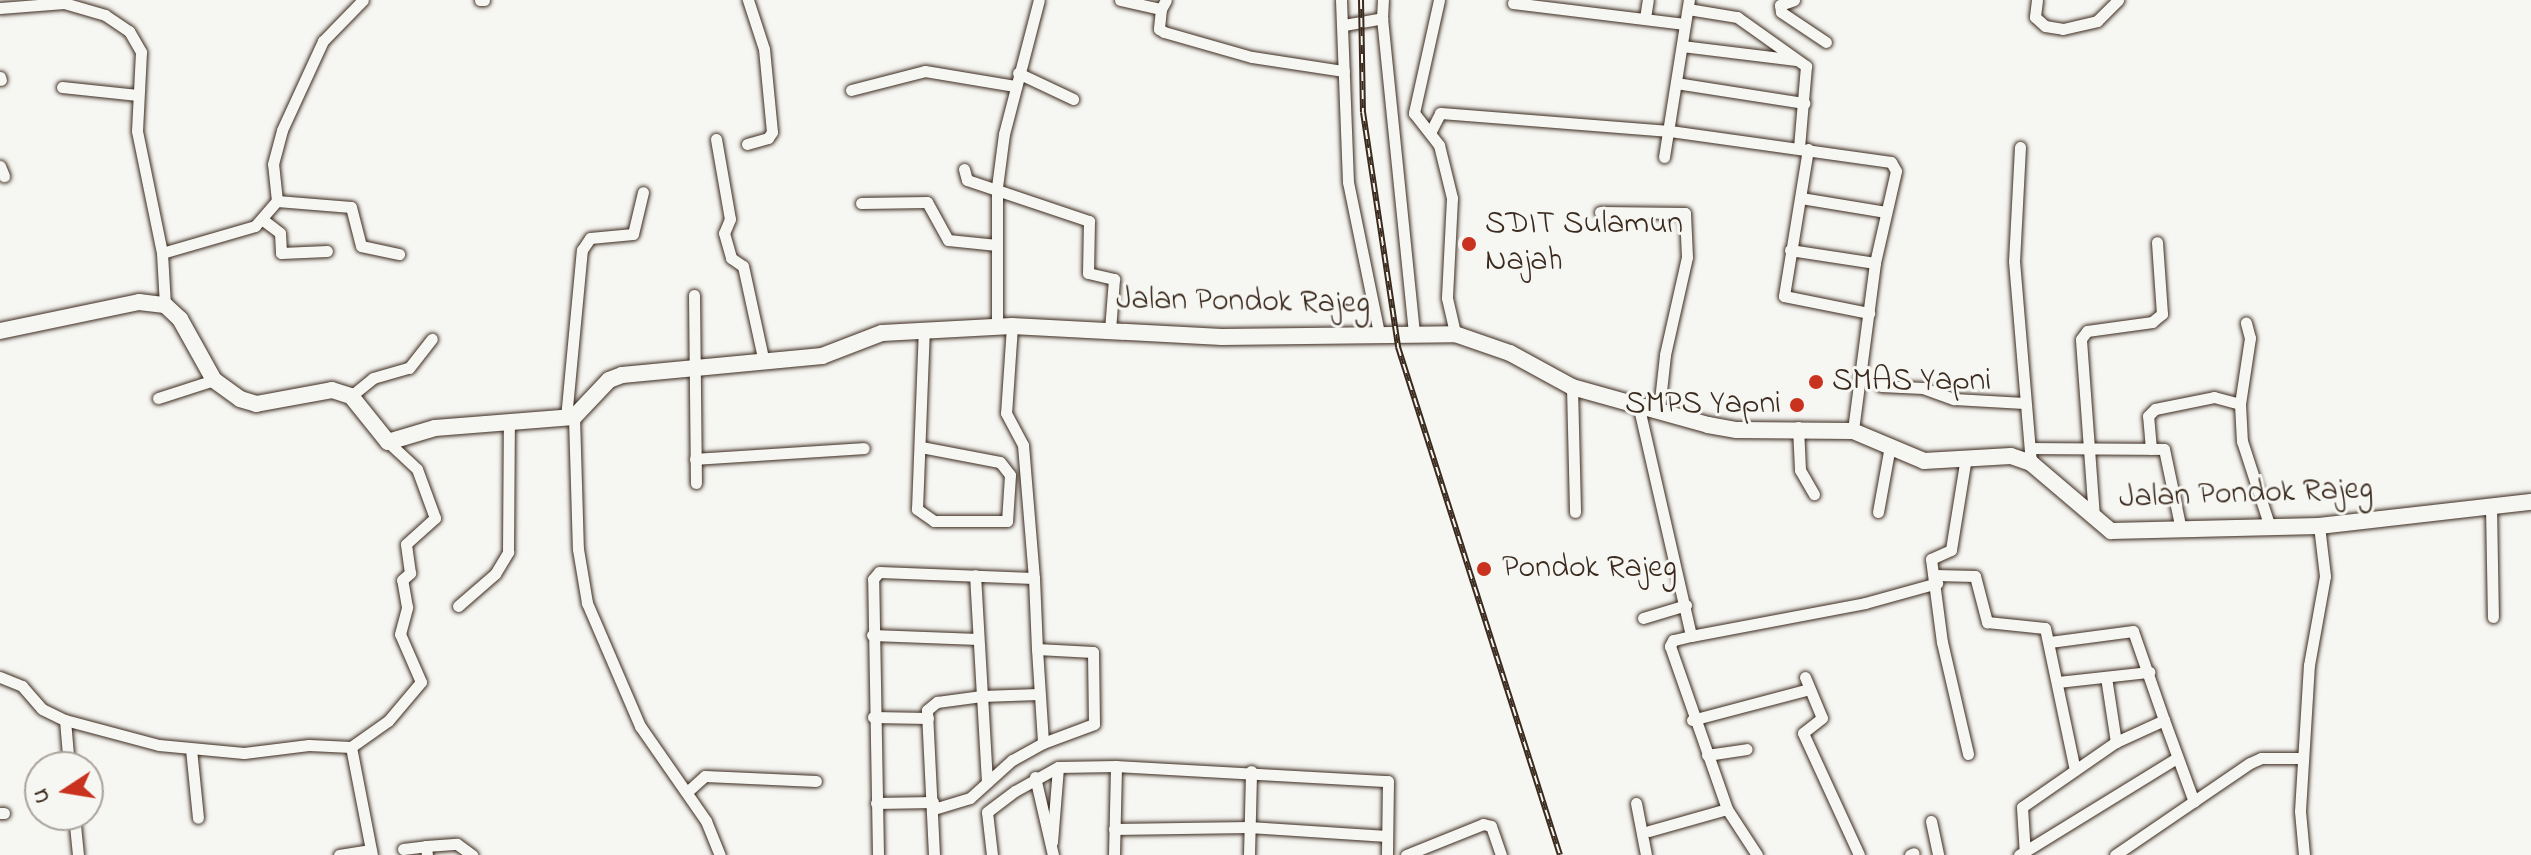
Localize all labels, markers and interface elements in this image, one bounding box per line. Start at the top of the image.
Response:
place label: SDIT Sulamun Najah [1485,207,1683,282]
marker: SDIT Sulamun Najah [1460,235,1478,253]
street label: Jalan Pondok Rajeg [1116,282,1370,324]
place label: SMAS Yapni [1832,363,1991,401]
marker: SMAS Yapni [1807,373,1825,391]
place label: SMPS Yapni [1625,386,1781,424]
marker: SMPS Yapni [1788,396,1806,414]
street label: Jalan Pondok Rajeg [2118,471,2374,519]
place label: Pondok Rajeg [1502,550,1677,588]
marker: Pondok Rajeg [1473,558,1495,580]
north arrow [24,751,104,831]
text: U [25,785,60,806]

